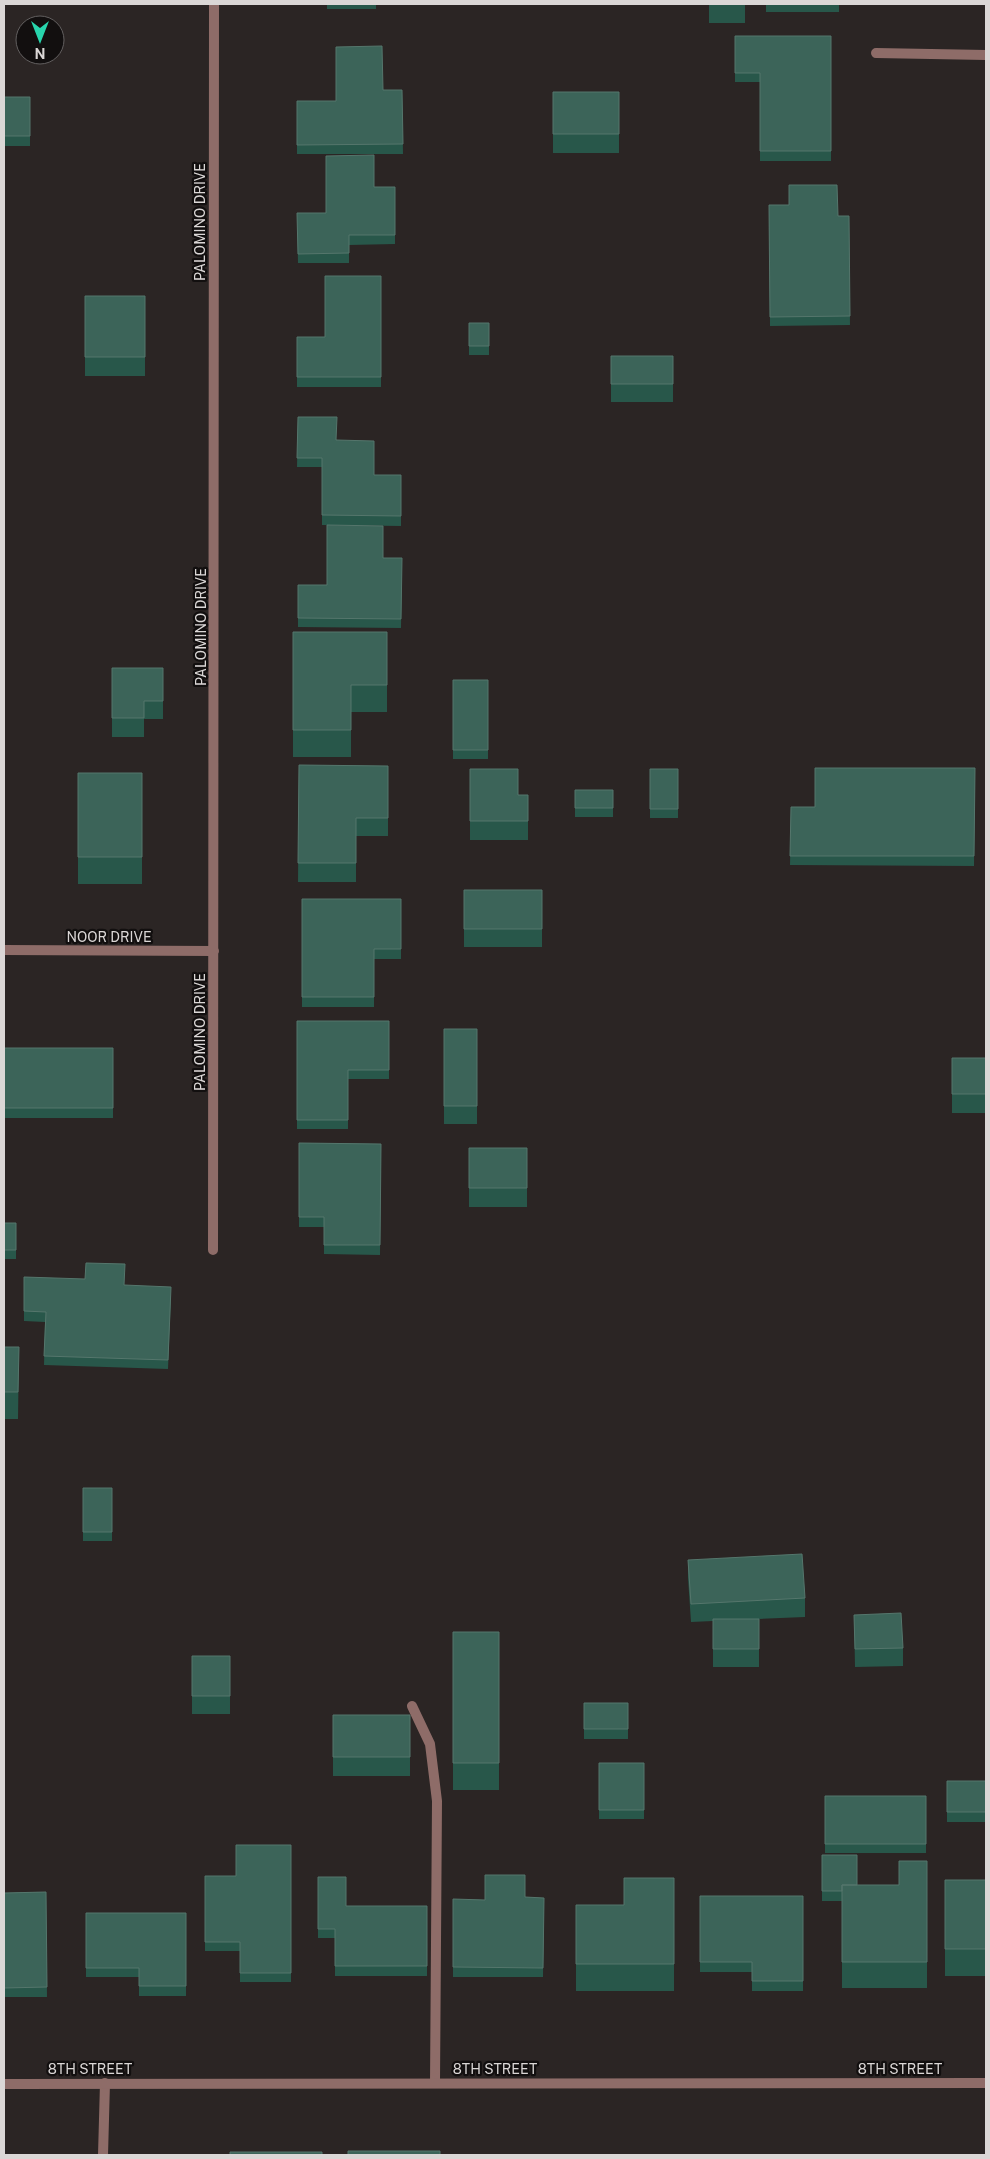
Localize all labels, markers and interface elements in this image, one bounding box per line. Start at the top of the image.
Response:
north arrow [15,15,65,65]
text: N [35,45,45,61]
street label: PALOMINO DRIVE [192,163,208,281]
street label: PALOMINO DRIVE [193,568,209,686]
street label: NOOR DRIVE [66,929,152,945]
street label: PALOMINO DRIVE [192,973,208,1091]
street label: 8TH STREET [48,2061,132,2077]
street label: 8TH STREET [453,2061,537,2077]
street label: 8TH STREET [858,2061,942,2077]

